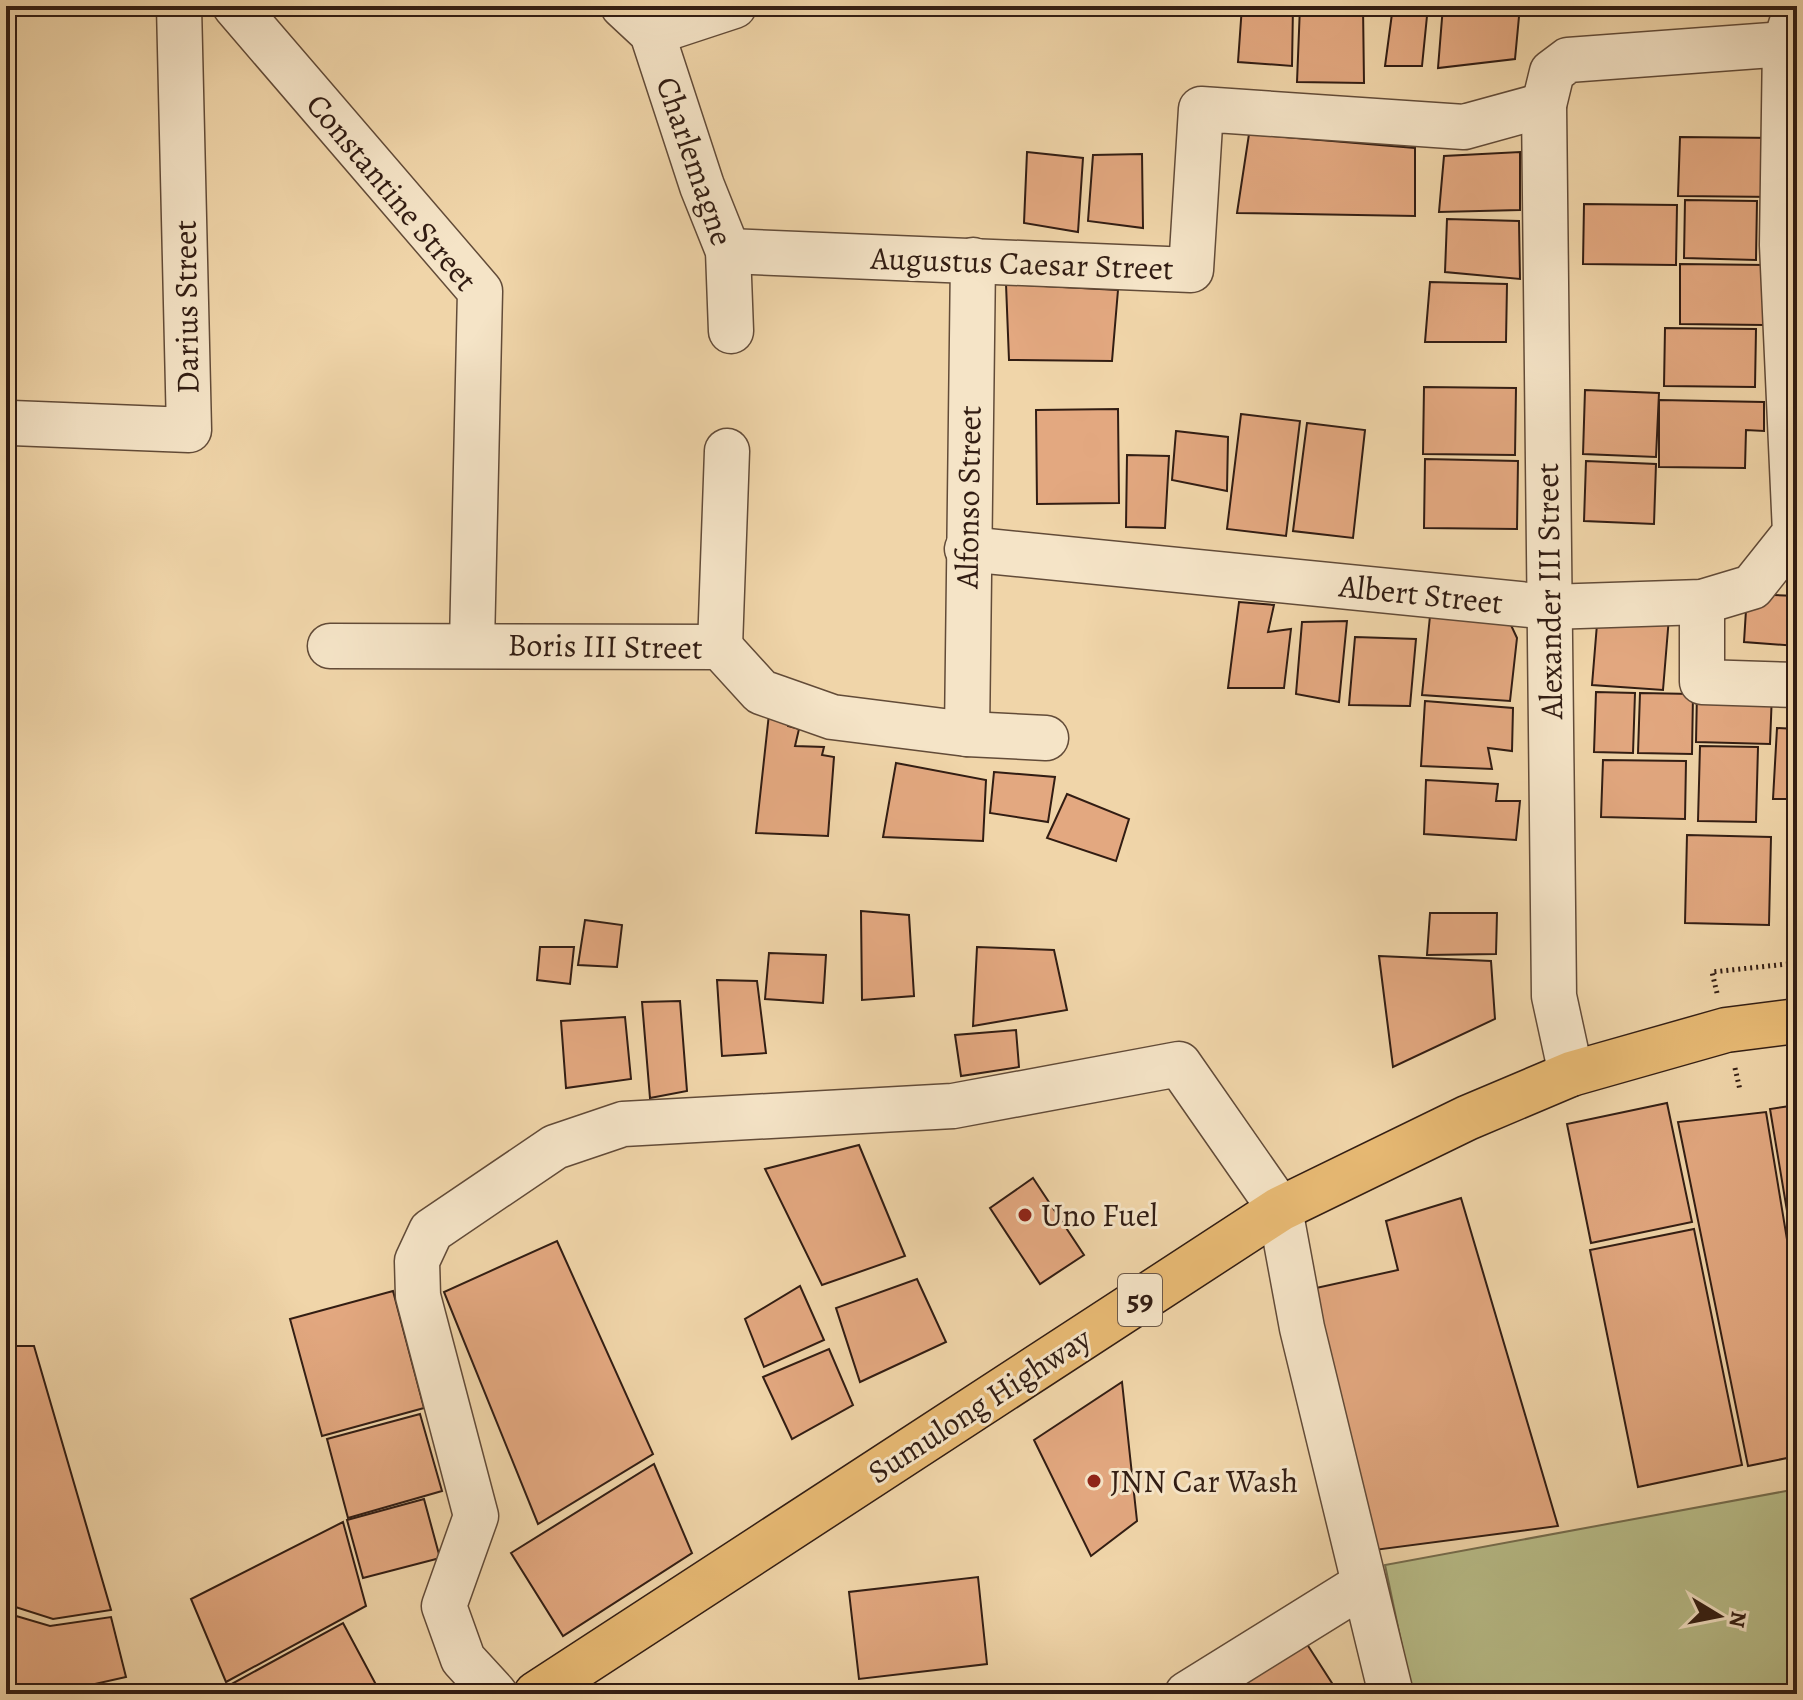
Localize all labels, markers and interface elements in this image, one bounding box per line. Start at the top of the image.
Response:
street label: Charlemagne [646,71,744,251]
street label: Constantine Street [296,84,488,300]
street label: Darius Street [162,220,210,394]
street label: Augustus Caesar Street [869,236,1174,290]
street label: Alfonso Street [944,405,992,590]
street label: Alexander III Street [1525,462,1573,721]
street label: Albert Street [1336,563,1505,624]
street label: Boris III Street [507,622,703,670]
place label: Uno Fuel [1041,1193,1158,1237]
marker: Uno Fuel [1016,1206,1034,1224]
road number: 59 [1118,1274,1162,1326]
street label: Sumulong Highway [859,1316,1100,1494]
place label: JNN Car Wash [1110,1459,1298,1503]
marker: JNN Car Wash [1085,1472,1103,1490]
north arrow [1679,1576,1759,1656]
text: N [1722,1609,1754,1630]

